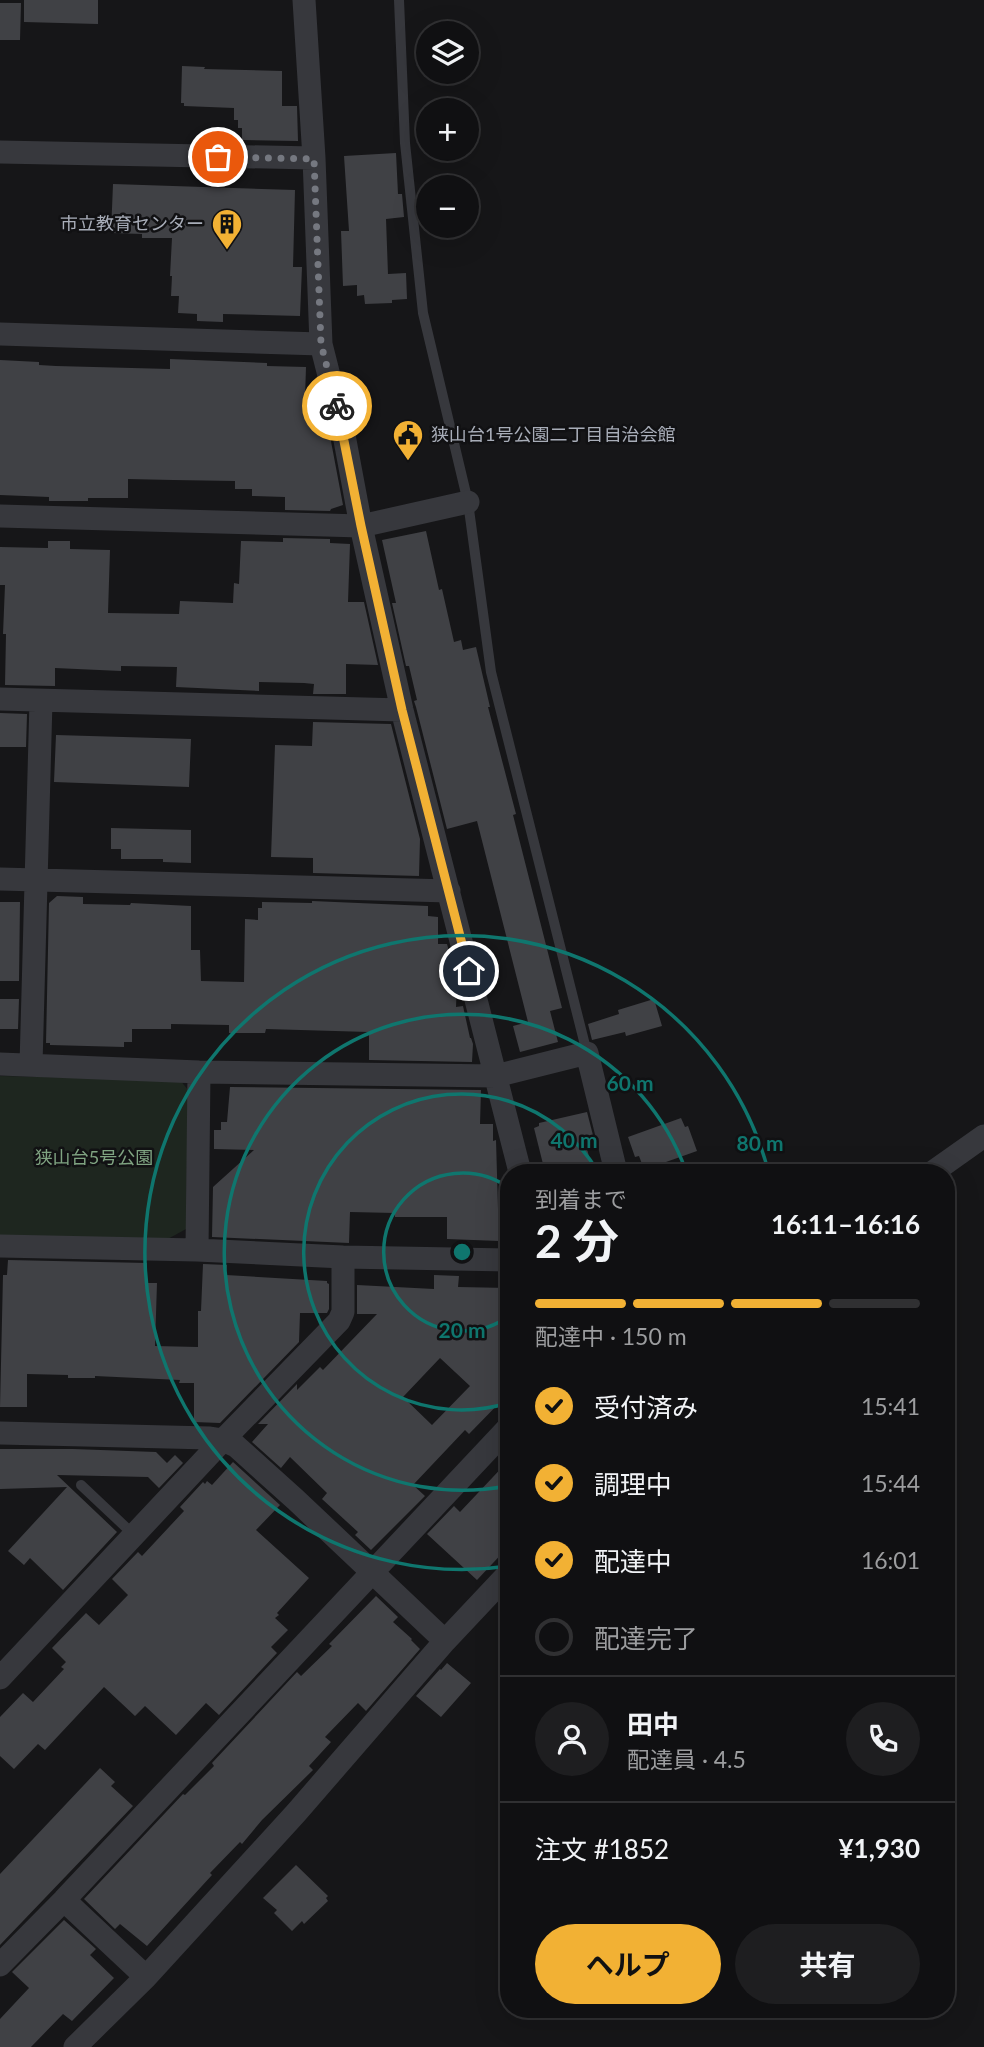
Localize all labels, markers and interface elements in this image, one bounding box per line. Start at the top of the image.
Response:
map controls [416,21,479,238]
button: layers [416,21,479,84]
button: + [416,98,479,161]
pin [188,127,248,187]
icon: bag [199,138,237,176]
button: − [416,175,479,238]
building icon: 市立教育センター [210,207,244,251]
place label: 市立教育センター [60,212,204,234]
courier [302,371,372,441]
icon: bike [318,387,356,425]
public building icon: 狭山台1号公園二丁目自治会館 [391,418,425,462]
place label: 狭山台1号公園二丁目自治会館 [431,423,675,445]
pin [439,941,499,1001]
icon: home [450,952,488,990]
text: 60 m [606,1070,654,1095]
text: 40 m [550,1127,598,1152]
text: 80 m [736,1130,784,1155]
park label: 狭山台5号公園 [35,1146,153,1168]
text: 到着まで [535,1185,627,1213]
text: 16:11–16:16 [771,1208,920,1240]
text: 2 分 [535,1213,619,1268]
centre of rings [450,1240,474,1264]
text: 20 m [438,1317,486,1342]
text: 配達中 · 150 m [535,1322,687,1350]
icon: check [535,1387,573,1425]
text: 受付済み [594,1391,698,1423]
text: 15:41 [861,1392,920,1420]
icon: check [535,1464,573,1502]
text: 調理中 [594,1468,672,1500]
text: 15:44 [861,1469,920,1497]
icon: check [535,1541,573,1579]
text: 配達中 [594,1545,672,1577]
text: 16:01 [861,1546,920,1574]
text: 配達完了 [594,1622,698,1654]
button: person [535,1702,609,1776]
button: phone [846,1702,920,1776]
text: 田中 [627,1708,679,1740]
text: 配達員 · 4.5 [627,1745,746,1773]
text: ¥1,930 [839,1832,920,1864]
text: 注文 #1852 [535,1833,669,1865]
button: ヘルプ [535,1924,721,2004]
button: 共有 [735,1924,920,2004]

